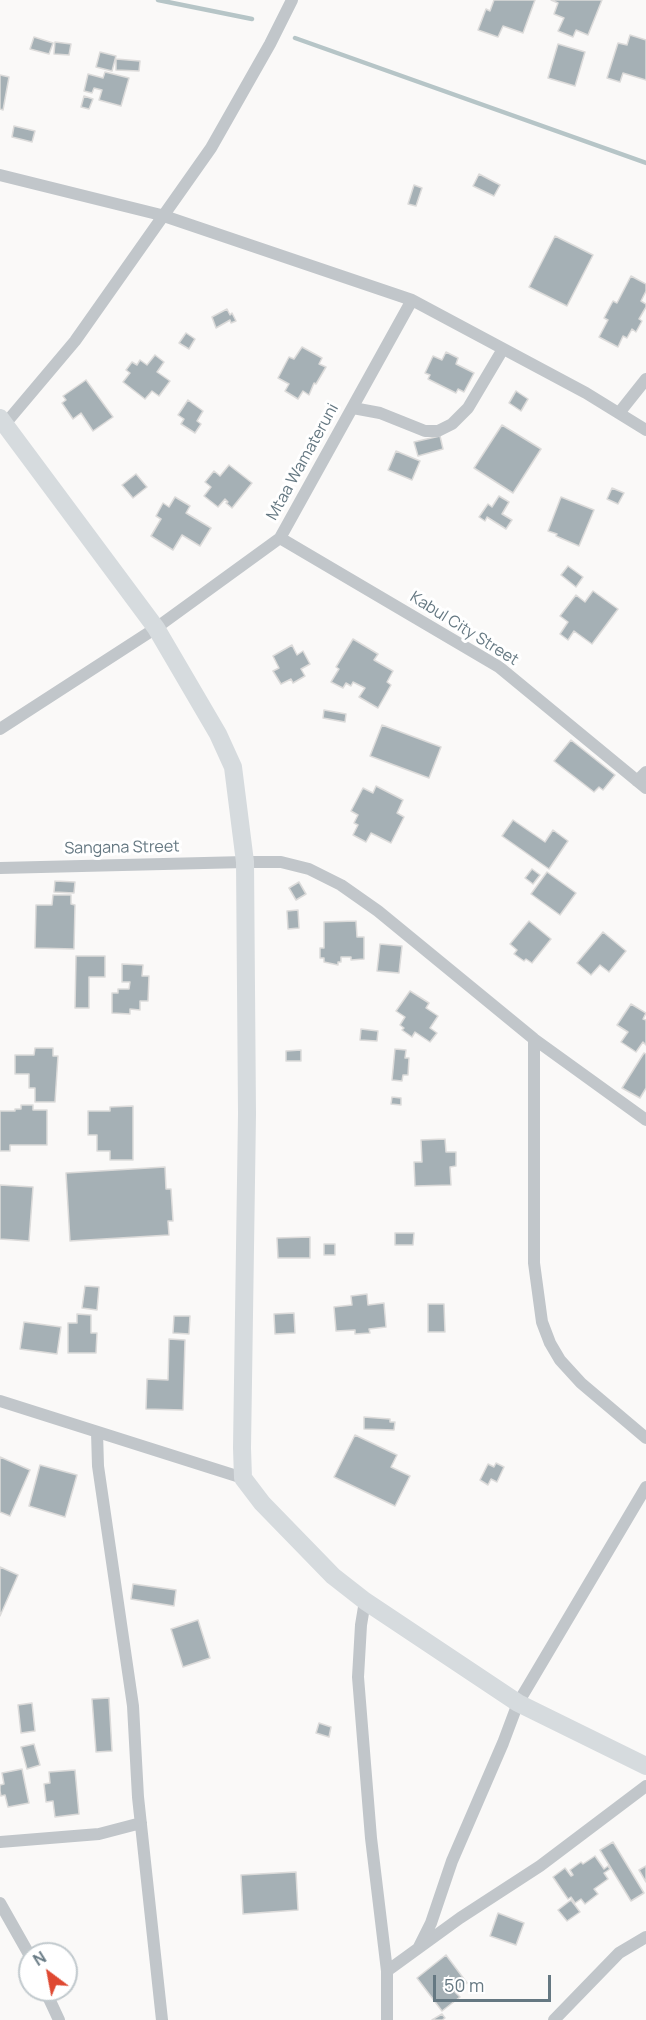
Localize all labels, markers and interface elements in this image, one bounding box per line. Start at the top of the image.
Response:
street label: Mtaa Wamateruni [263,400,343,524]
street label: Kabul City Street [406,588,522,670]
street label: Sangana Street [64,837,180,859]
north arrow [18,1942,78,2002]
text: N [29,1946,50,1971]
scale bar [436,1963,554,2001]
text: 50 m [444,1973,484,1997]

